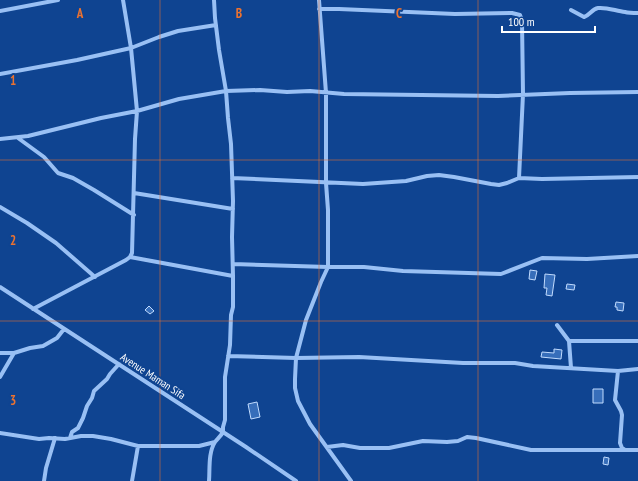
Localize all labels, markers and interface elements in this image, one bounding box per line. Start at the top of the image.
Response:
text: A [76,5,84,22]
text: B [236,5,242,22]
text: C [396,5,402,22]
scale bar [502,8,595,34]
text: 100 m [508,14,535,29]
text: 1 [10,72,16,89]
text: 2 [10,232,16,249]
street label: Avenue Maman Sifa [118,350,188,402]
text: 3 [10,392,16,409]

